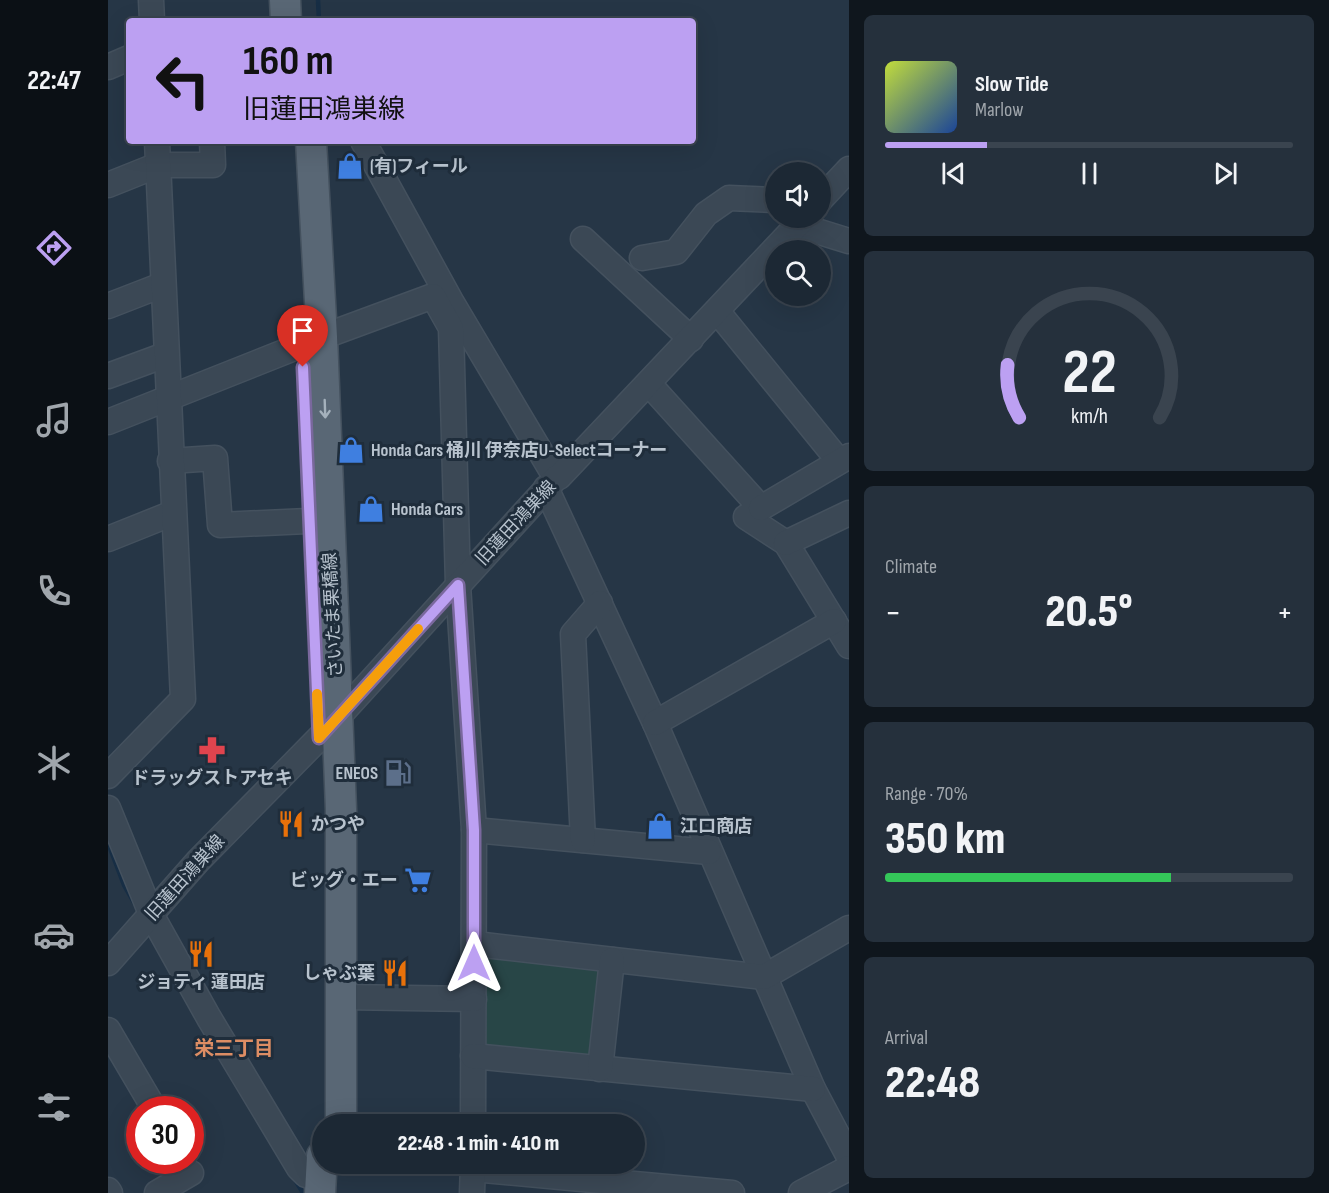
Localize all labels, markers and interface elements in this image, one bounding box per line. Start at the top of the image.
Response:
text: 160 m [243,36,334,87]
icon: left [144,42,222,120]
text: 22:47 [27,65,81,97]
text: Slow Tide [975,71,1049,98]
text: 旧蓮田鴻巣線 [243,94,405,126]
text: Marlow [975,98,1023,122]
shop icon: (有)フィール [335,151,365,181]
place label: (有)フィール [370,156,468,177]
icon: previous [937,157,970,190]
icon: pause [1073,157,1106,190]
icon: next [1209,157,1242,190]
map controls [765,162,831,306]
button: sound [765,162,831,228]
icon: directions [33,227,75,269]
button: search [765,240,831,306]
pin [277,305,328,367]
icon: arrive [286,314,319,347]
text: 22 [1062,336,1116,411]
icon: music [33,399,75,441]
one-way arrow [319,399,331,419]
text: km/h [1070,404,1108,429]
shop icon: Honda Cars 桶川 伊奈店U-Selectコーナー [336,435,366,465]
place label: Honda Cars 桶川 伊奈店U-Selectコーナー [371,440,668,461]
street label: 旧蓮田鴻巣線 [471,476,561,570]
shop icon: Honda Cars [356,494,386,524]
place label: Honda Cars [391,499,463,520]
street label: さいたま栗橋線 [319,552,347,678]
text: Climate [885,555,937,579]
icon: phone [33,570,75,612]
text: 20.5° [1045,585,1133,640]
text: − [885,593,901,633]
text: + [1277,593,1293,633]
pharmacy icon: ドラッグストアセキ [197,735,227,765]
icon: climate [33,742,75,784]
fuel station icon: ENEOS [383,758,413,788]
place label: ENEOS [336,763,378,784]
place label: ドラッグストアセキ [131,768,293,789]
text: Range · 70% [885,782,968,806]
restaurant icon: かつや [276,809,306,839]
shop icon: 江口商店 [645,811,675,841]
text: 350 km [885,812,1005,867]
place label: かつや [311,814,365,835]
place label: 江口商店 [680,816,752,837]
street label: 旧蓮田鴻巣線 [141,831,229,925]
supermarket icon: ビッグ・エー [403,865,433,895]
place label: ビッグ・エー [290,870,398,891]
icon: car [33,914,75,956]
position arrow [442,931,506,995]
restaurant icon: ジョティ 蓮田店 [186,939,216,969]
restaurant icon: しゃぶ葉 [380,958,410,988]
place label: しゃぶ葉 [303,963,375,984]
place label: ジョティ 蓮田店 [137,972,265,993]
text: Arrival [885,1026,928,1050]
district label: 栄三丁目 [194,1037,274,1061]
text: 22:48 [885,1056,980,1111]
icon: filters [33,1086,75,1128]
speed limit sign: 30 [126,1096,204,1174]
text: 22:48 · 1 min · 410 m [398,1130,559,1157]

